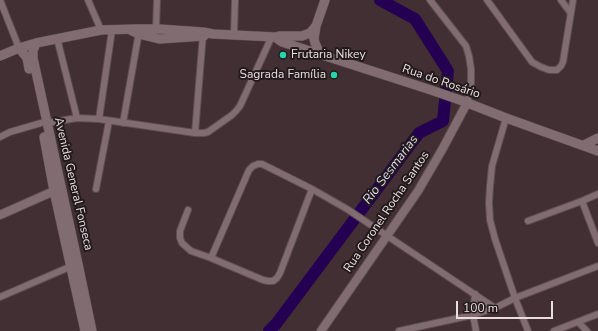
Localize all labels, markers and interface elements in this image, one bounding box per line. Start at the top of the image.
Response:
place label: Frutaria Nikey [291,48,366,62]
marker: Frutaria Nikey [278,50,288,60]
street label: Rua do Rosário [400,62,482,102]
place label: Sagrada Família [240,68,326,82]
marker: Sagrada Família [329,70,339,80]
street label: Avenida General Fonseca [51,116,95,252]
water label: Rio Sesmarias [360,132,422,208]
street label: Rua Coronel Rocha Santos [341,149,433,275]
scale bar [458,293,555,319]
text: 100 m [463,300,498,316]

